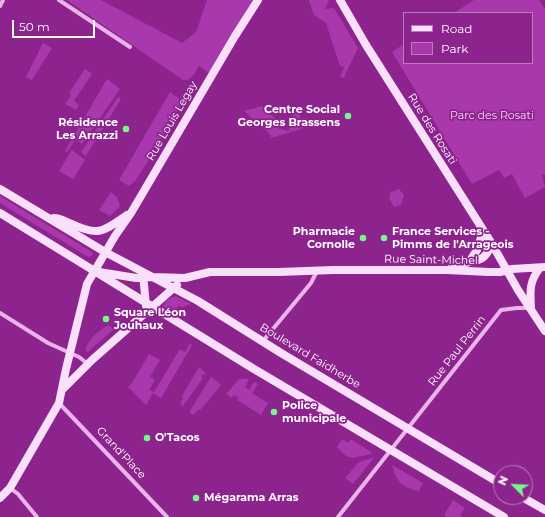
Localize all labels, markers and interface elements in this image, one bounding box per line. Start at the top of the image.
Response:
scale bar [14,12,97,38]
legend [403,12,533,64]
text: 50 m [19,19,50,34]
text: Road [441,21,472,36]
text: Park [441,41,468,56]
street label: Rue Louis Legay [144,79,200,163]
street label: Rue des Rosati [405,91,459,167]
place label: Centre Social Georges Brassens [238,103,340,129]
park label: Parc des Rosati [450,109,534,123]
marker: Centre Social Georges Brassens [343,111,353,121]
place label: Résidence Les Arrazzi [56,116,118,142]
marker: Résidence Les Arrazzi [121,124,131,134]
place label: Pharmacie Cornolle [293,225,355,251]
place label: France Services - Pimms de l'Arrageois [392,225,514,251]
marker: Pharmacie Cornolle [358,233,368,243]
marker: France Services - Pimms de l'Arrageois [379,233,389,243]
street label: Rue Saint-Michel [384,253,478,267]
place label: Square Léon Jouhaux [114,306,186,332]
street label: Rue Paul Perrin [425,313,489,389]
marker: Square Léon Jouhaux [101,314,111,324]
street label: Boulevard Faidherbe [257,321,363,391]
place label: Police municipale [282,399,346,425]
marker: Police municipale [269,407,279,417]
street label: Grand'Place [94,424,148,482]
place label: O'Tacos [155,431,200,445]
marker: O'Tacos [142,433,152,443]
north arrow [493,465,533,505]
text: N [495,474,511,487]
place label: Mégarama Arras [204,491,299,505]
marker: Mégarama Arras [191,493,201,503]

